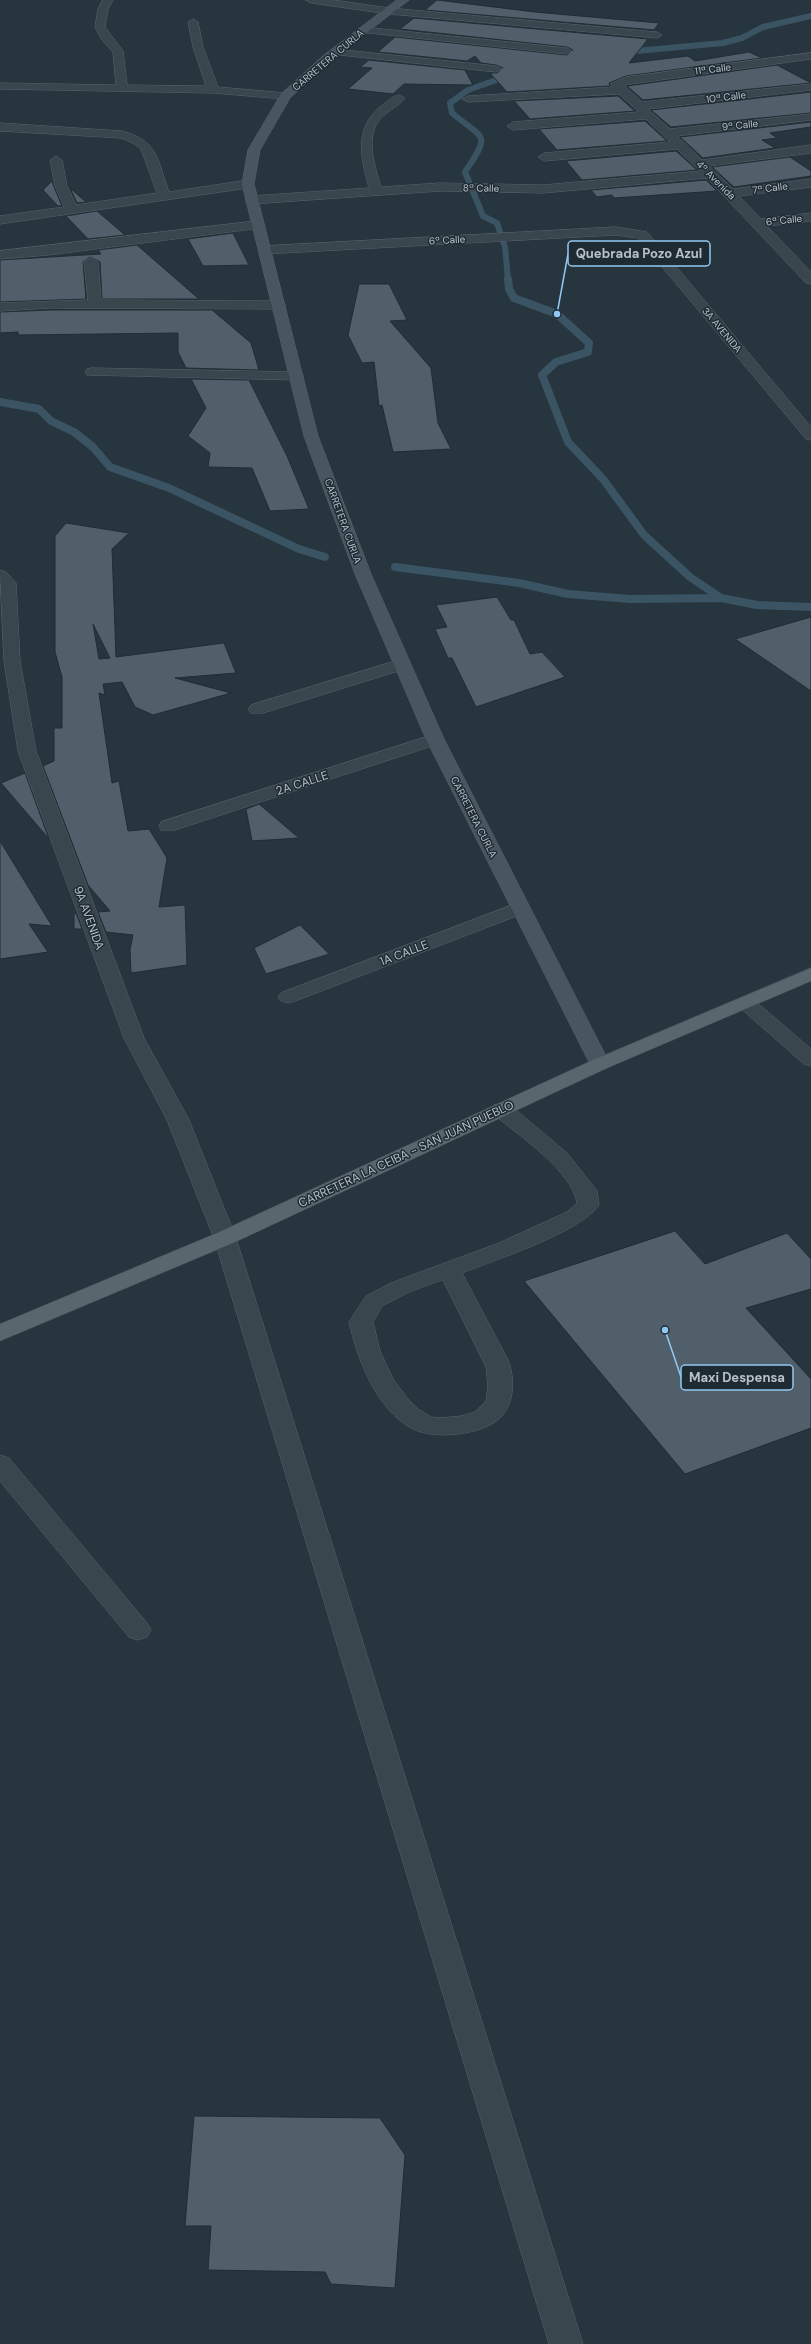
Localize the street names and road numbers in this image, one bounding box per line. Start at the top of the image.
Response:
street label: CARRETERA CURLA [290,26,367,94]
street label: 11ª Calle [694,60,732,78]
street label: 10ª Calle [705,88,747,106]
street label: 9ª Calle [721,117,759,133]
street label: 4ª Avenida [694,158,738,202]
street label: 7ª Calle [752,179,789,197]
street label: 8ª Calle [463,181,500,195]
street label: 6ª Calle [765,212,803,228]
street label: 6ª Calle [428,233,466,247]
street label: 3A AVENIDA [699,305,745,356]
street label: CARRETERA CURLA [322,477,364,565]
street label: 2A CALLE [274,767,330,799]
street label: CARRETERA CURLA [448,774,500,860]
street label: 9A AVENIDA [70,884,108,952]
street label: 1A CALLE [377,936,431,970]
street label: CARRETERA LA CEIBA - SAN JUAN PUEBLO [296,1097,516,1211]

